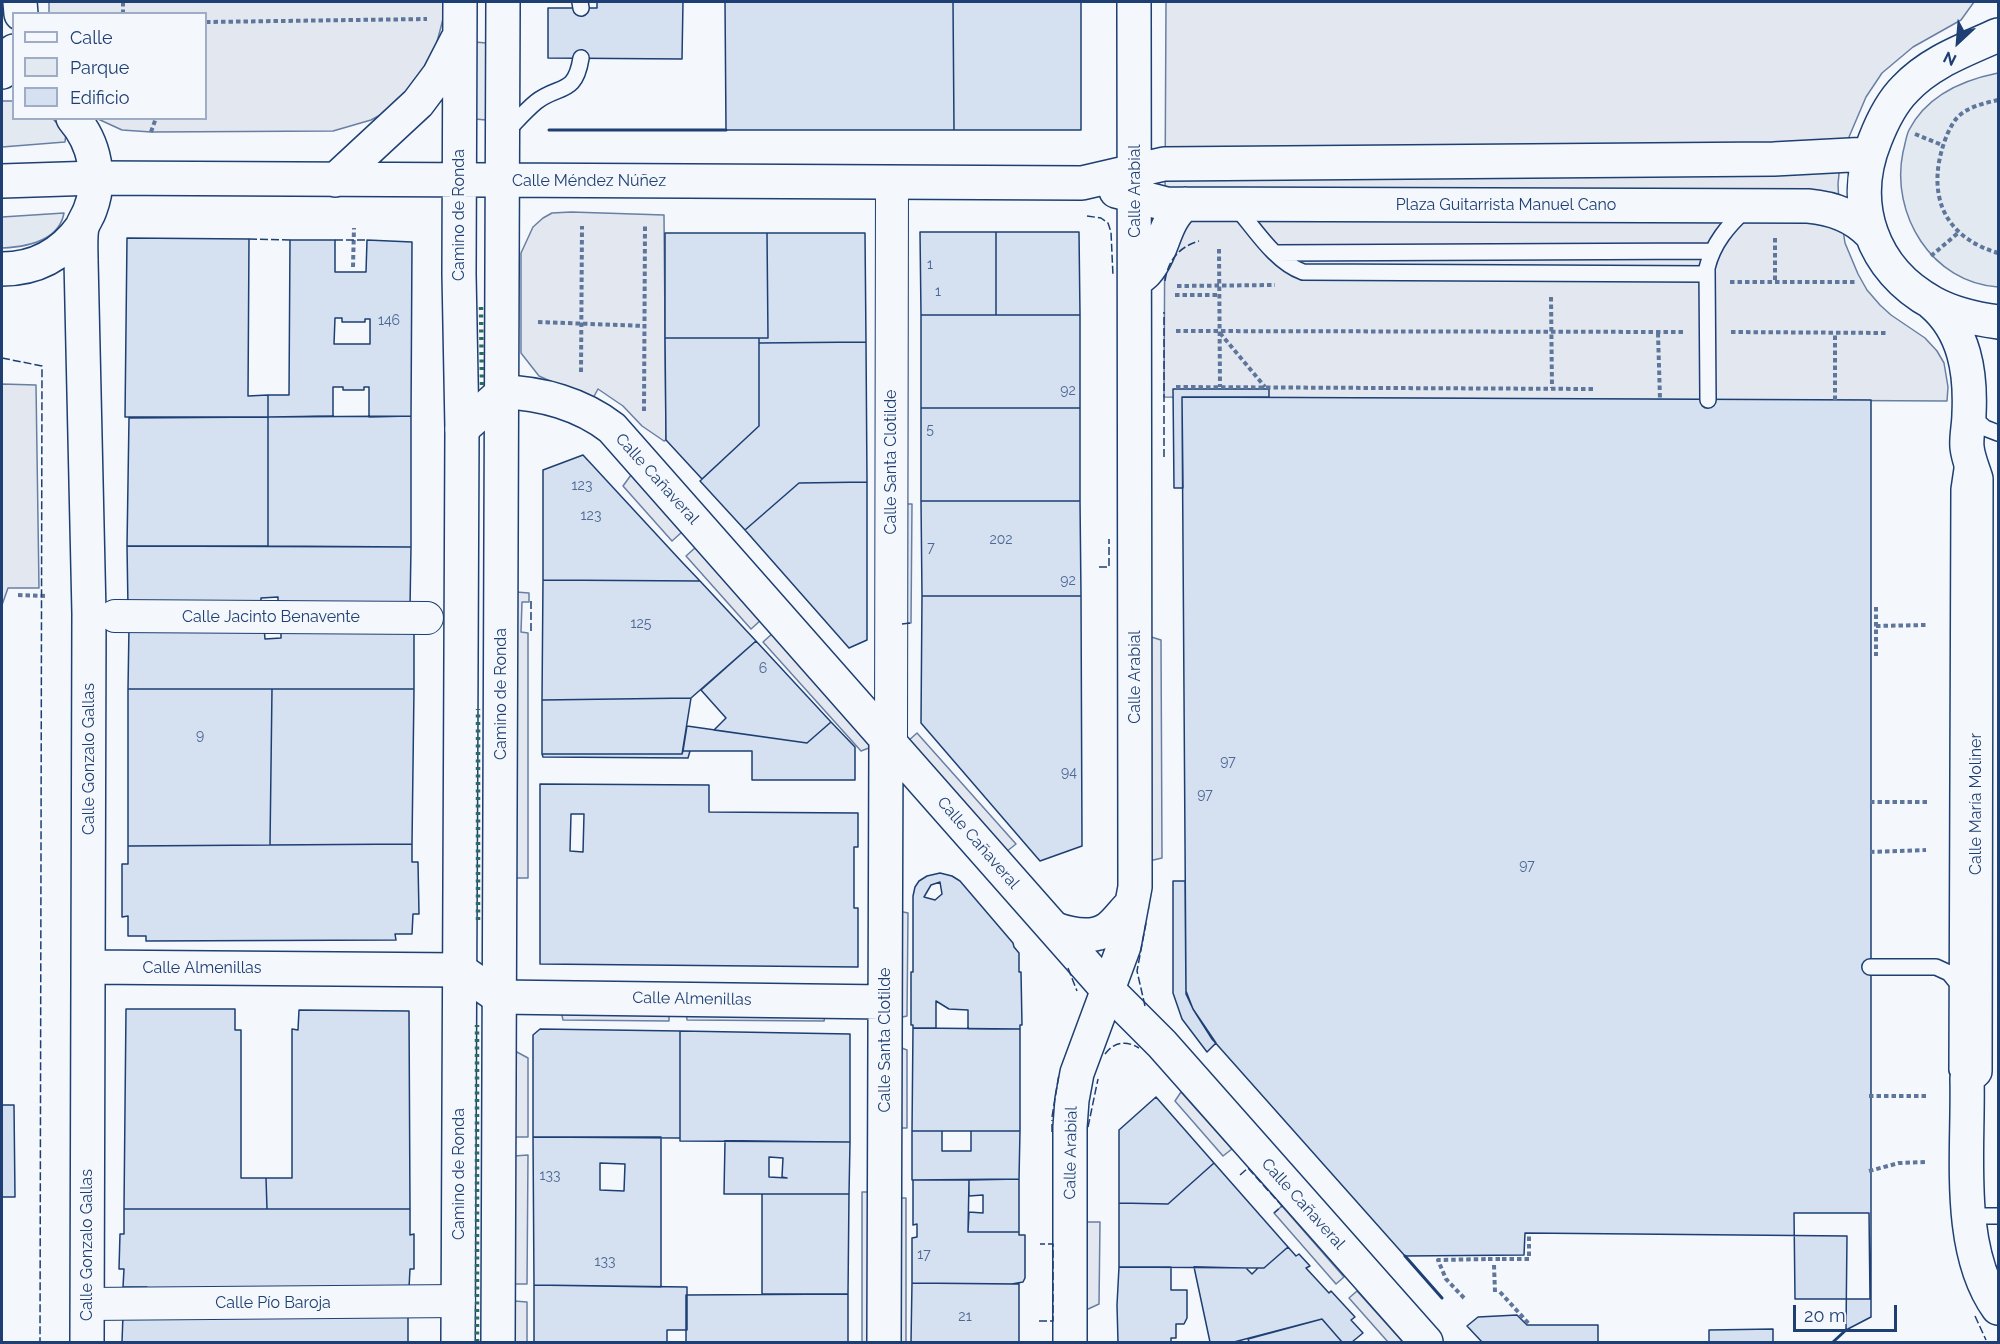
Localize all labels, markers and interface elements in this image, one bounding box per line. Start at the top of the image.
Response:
legend [12,12,207,120]
north arrow [1928,12,1988,72]
text: Calle [70,27,113,48]
text: N [1940,47,1960,70]
text: Parque [70,57,129,78]
text: Edificio [70,87,129,108]
street label: Calle Arabial [1125,144,1145,238]
street label: Camino de Ronda [449,149,469,281]
street label: Calle Méndez Núñez [512,171,666,191]
street label: Plaza Guitarrista Manuel Cano [1396,195,1616,215]
house number: 1 [927,257,933,273]
house number: 1 [935,284,941,300]
house number: 146 [378,313,400,329]
house number: 92 [1060,383,1076,399]
street label: Calle Santa Clotilde [881,390,901,534]
house number: 5 [926,422,934,438]
street label: Calle Cañaveral [611,430,703,528]
house number: 123 [572,478,592,494]
house number: 123 [581,508,601,524]
house number: 202 [989,532,1013,548]
house number: 7 [927,540,935,556]
house number: 92 [1060,573,1076,589]
street label: Calle Jacinto Benavente [182,607,360,627]
house number: 125 [631,616,651,632]
street label: Camino de Ronda [491,628,511,760]
street label: Calle Arabial [1125,630,1145,724]
house number: 6 [759,661,767,677]
street label: Calle Gonzalo Gallas [79,683,99,835]
house number: 9 [196,728,204,744]
street label: Calle María Moliner [1966,733,1986,875]
house number: 97 [1220,754,1236,770]
house number: 94 [1061,765,1077,781]
house number: 97 [1197,787,1213,803]
street label: Calle Cañaveral [933,793,1023,893]
house number: 97 [1519,858,1535,874]
street label: Calle Almenillas [142,958,262,978]
street label: Calle Santa Clotilde [875,968,895,1112]
street label: Calle Almenillas [632,988,752,1010]
street label: Calle Arabial [1061,1106,1081,1200]
street label: Camino de Ronda [449,1108,469,1240]
street label: Calle Cañaveral [1257,1155,1349,1253]
house number: 133 [540,1168,560,1184]
street label: Calle Gonzalo Gallas [77,1169,97,1321]
house number: 17 [917,1247,931,1263]
house number: 133 [595,1254,615,1270]
street label: Calle Pío Baroja [215,1293,331,1313]
scale bar [1796,1293,1900,1331]
text: 20 m [1804,1305,1846,1326]
house number: 21 [958,1309,972,1325]

